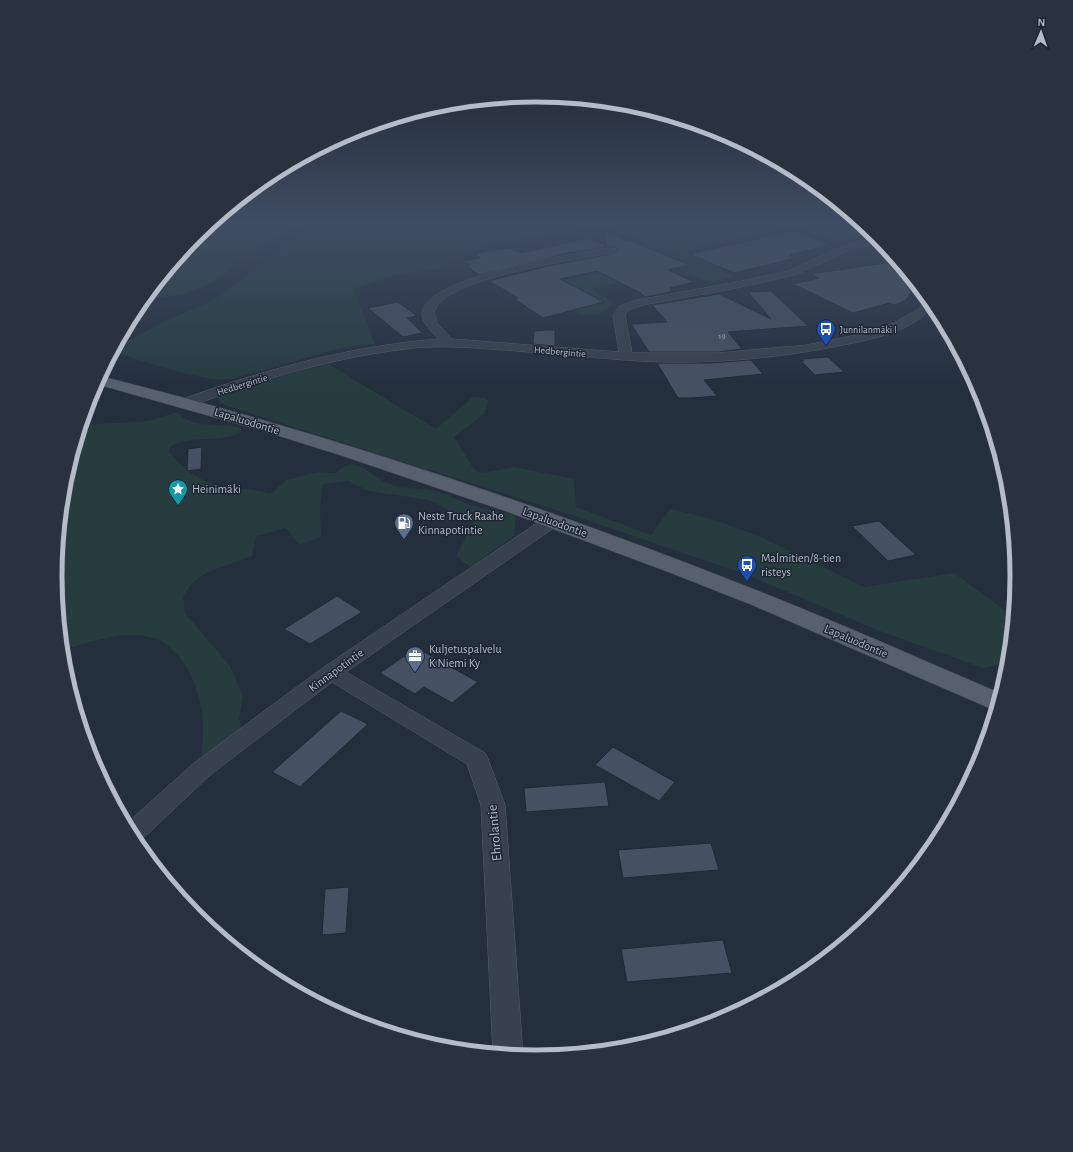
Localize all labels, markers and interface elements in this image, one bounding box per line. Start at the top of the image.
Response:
north arrow [1021,12,1061,52]
text: N [1037,17,1045,28]
bus stop icon: Junnilanmäki I [815,318,837,346]
place label: Junnilanmäki I [840,325,897,335]
house number: 19 [718,332,726,341]
street label: Hedbergintie [534,345,587,359]
street label: Hedbergintie [216,372,269,397]
street label: Lapaluodontie [213,405,281,437]
place icon: Heinimäki [167,478,189,506]
place label: Heinimäki [192,483,241,495]
street label: Lapaluodontie [521,505,589,539]
place label: Neste Truck Raahe Kinnapotintie [418,510,504,536]
fuel station icon: Neste Truck Raahe Kinnapotintie [393,512,415,540]
place label: Malmitien/8-tien risteys [761,552,841,579]
bus stop icon: Malmitien/8-tien risteys [736,554,758,582]
street label: Lapaluodontie [823,622,889,660]
place label: Kuljetuspalvelu K Niemi Ky [429,643,502,670]
office icon: Kuljetuspalvelu K Niemi Ky [404,645,426,673]
street label: Kinnapotintie [306,646,366,694]
street label: Ehrolantie [486,804,504,862]

